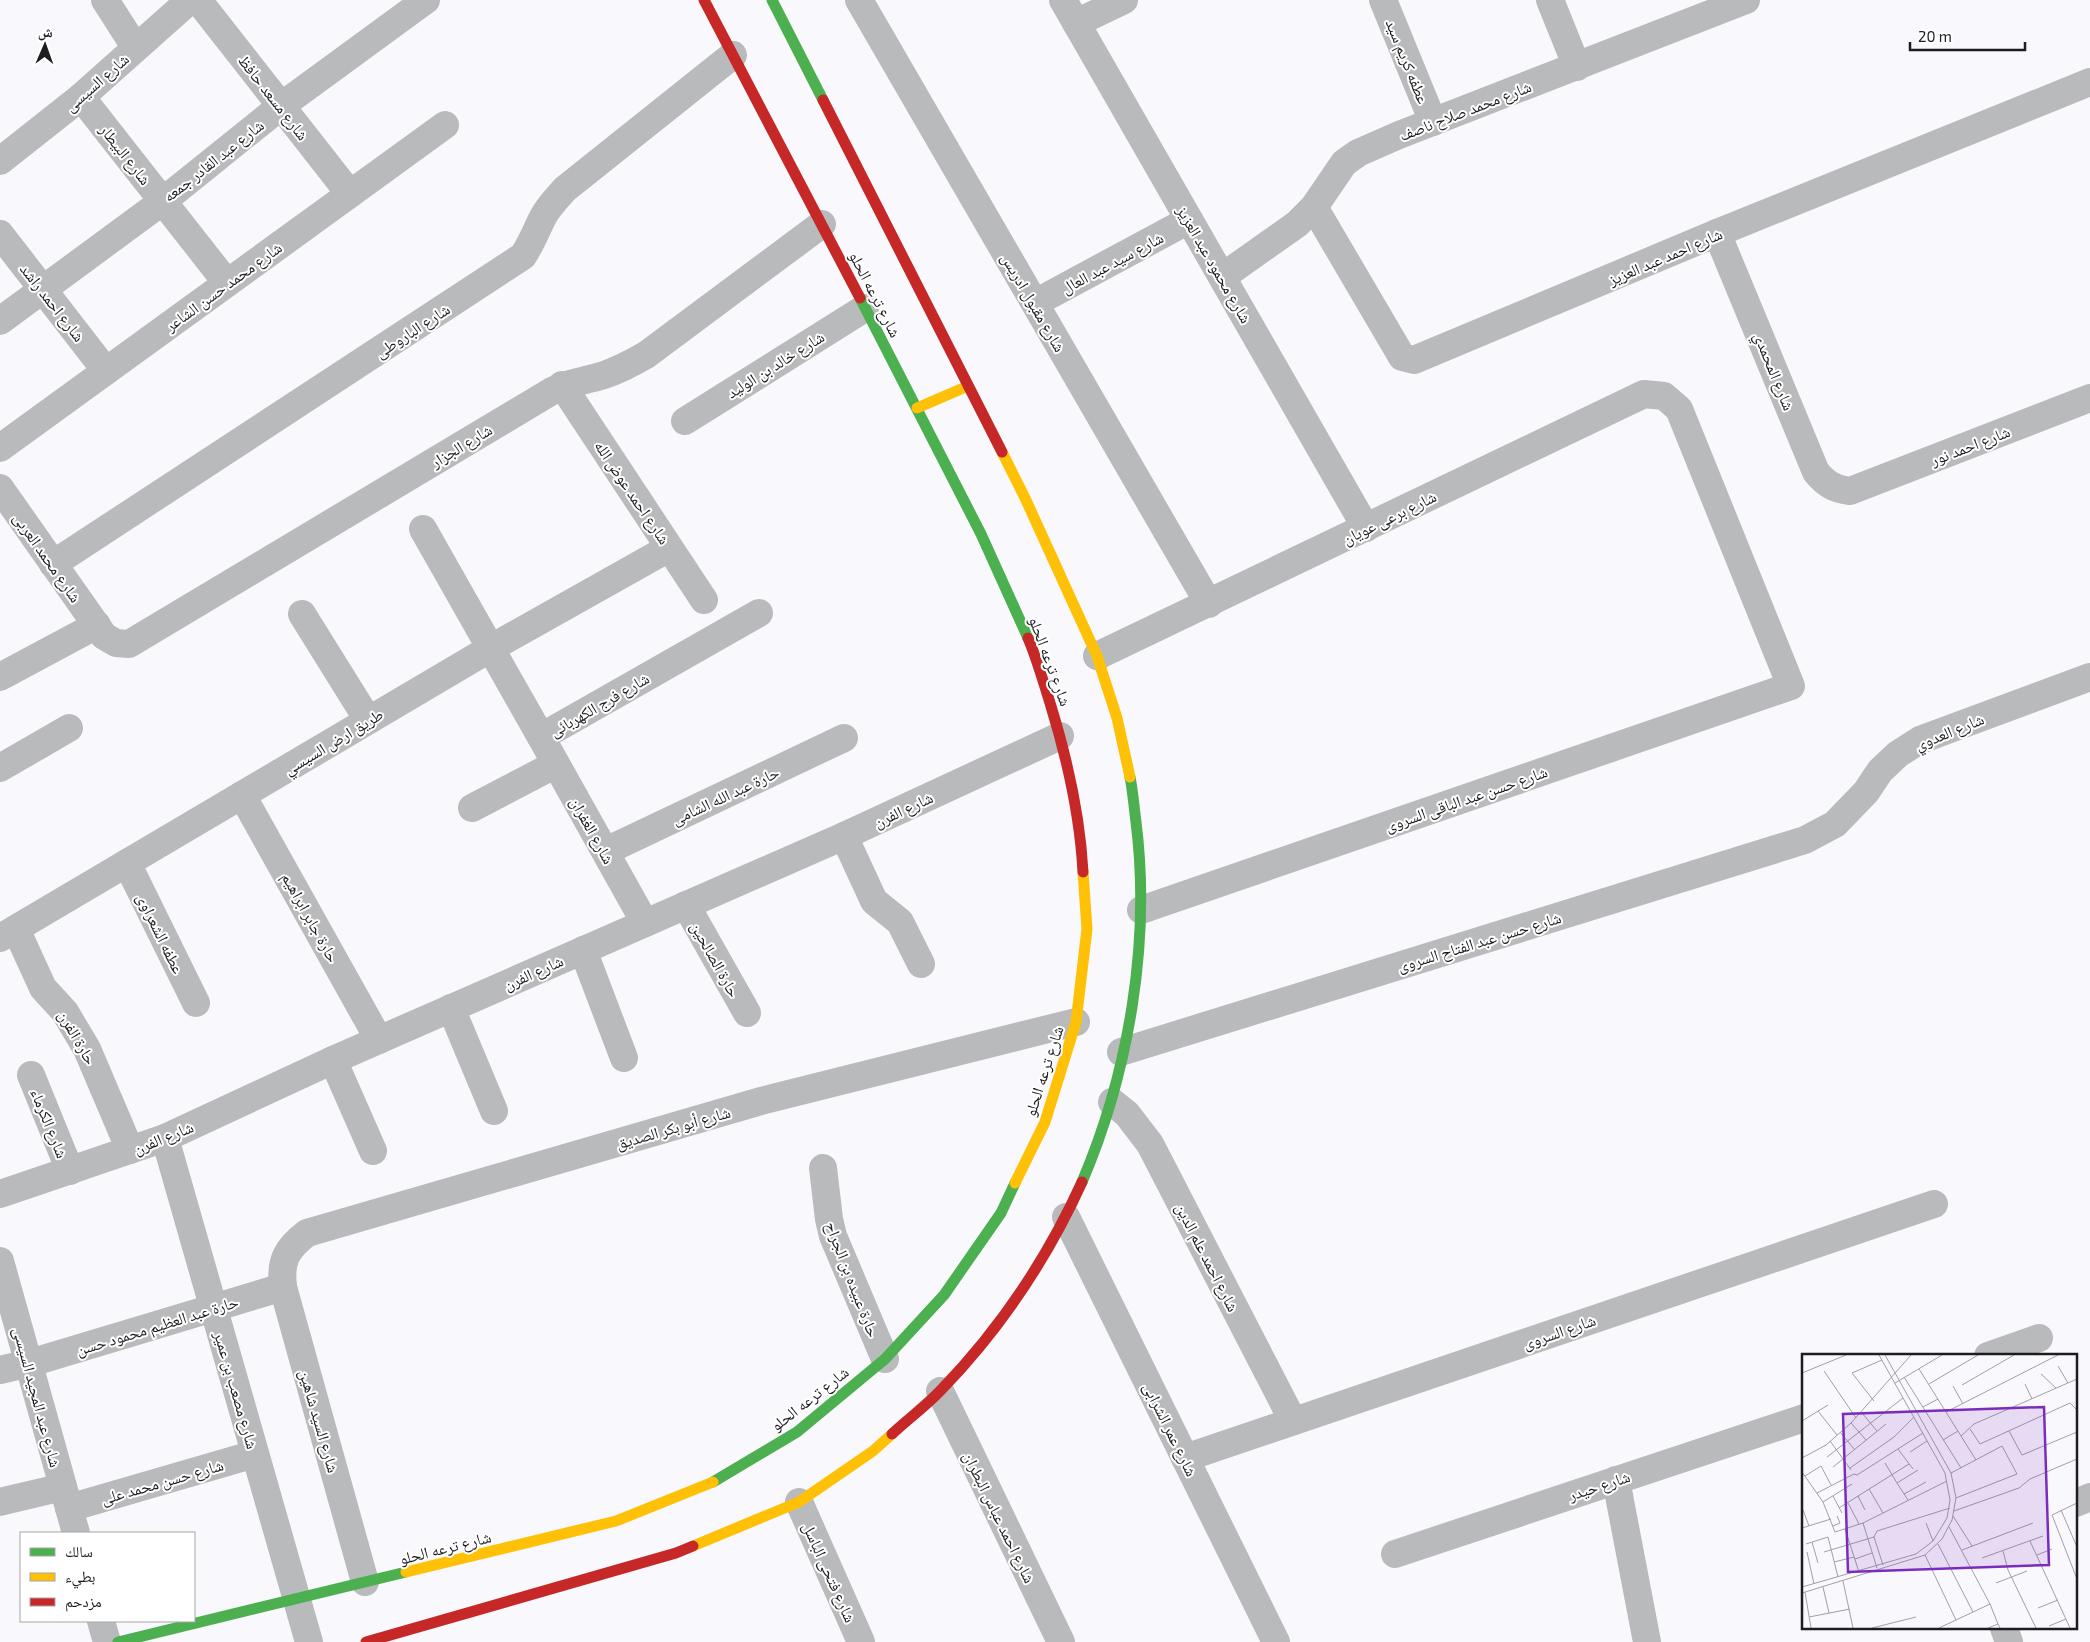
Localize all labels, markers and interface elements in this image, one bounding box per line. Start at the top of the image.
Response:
street label: عطفه كريم سيد [1381,16,1434,107]
north arrow [20,20,70,70]
scale bar [1910,20,2025,52]
text: ش [38,23,53,41]
text: 20 m [1918,27,1952,45]
street label: شارع السيسى [60,49,133,117]
street label: شارع مسعد حافظ [233,51,313,145]
street label: شارع محمد صلاح ناصف [1396,76,1534,146]
street label: شارع عبد القادر جمعه [159,115,268,207]
street label: شارع البيطار [94,119,156,189]
street label: شارع محمود عبد العزيز [1171,201,1256,327]
street label: شارع احمد عبد العزيز [1604,223,1726,291]
street label: شارع سيد عبد العال [1058,227,1167,299]
street label: شارع محمد حسن الشاعر [160,237,286,337]
street label: شارع ترعه الحلو [844,248,906,341]
street label: شارع مقبول ادريس [996,249,1070,356]
street label: شارع احمد راشد [15,259,89,346]
street label: شارع الباروطى [371,299,454,363]
street label: شارع خالد بن الوليد [723,326,828,403]
street label: شارع المحمدي [1747,329,1799,414]
street label: شارع الجزار [426,419,496,473]
street label: شارع احمد نور [1927,421,2013,471]
street label: شارع احمد عوض الله [590,437,675,548]
street label: شارع برعى عويان [1339,486,1440,550]
street label: شارع محمد العربى [8,508,86,607]
street label: شارع ترعه الحلو [1024,614,1076,709]
street label: شارع فرج الكهربائى [546,668,653,742]
street label: طريق ارض السيسي [280,704,388,782]
street label: شارع العدوي [1912,709,1988,757]
street label: شارع حسن عبد الباقى السروى [1382,761,1550,837]
street label: حارة عبد الله الشامى [668,762,783,830]
street label: شارع الفرن [870,787,937,833]
street label: شارع الغفران [565,793,619,868]
street label: حارة جابر ابراهيم [277,869,344,966]
street label: عطفه الشعراوى [132,890,189,977]
street label: شارع حسن عبد الفتاح السروى [1395,907,1564,977]
street label: حارة الصالحين [686,918,745,1001]
street label: شارع الفرن [500,950,567,995]
street label: حارة الفرن [53,1006,101,1069]
street label: شارع ترعه الحلو [1019,1023,1068,1119]
street label: شارع الكرماء [26,1085,73,1161]
street label: شارع أبو بكر الصديق [614,1102,733,1154]
street label: شارع الفرن [130,1116,197,1160]
street label: شارع احمد علم الدين [1171,1199,1244,1315]
street label: حارة عبيده بن الجراح [820,1218,884,1340]
street label: حارة عبد العظيم محمود حسن [74,1291,241,1361]
street label: شارع السروى [1520,1310,1599,1354]
street label: شارع عبد المجيد السيسى [8,1325,66,1470]
street label: شارع مصعب بن عمير [209,1328,263,1451]
inset map [1802,1354,2078,1630]
street label: شارع ترعه الحلو [766,1362,853,1436]
street label: شارع السيد شاهين [294,1367,344,1475]
street label: شارع عمر الشرابى [1138,1379,1202,1480]
street label: شارع احمد عباس البطران [958,1448,1040,1587]
street label: شارع حسن محمد على [99,1454,226,1509]
street label: شارع حيدر [1565,1466,1633,1506]
street label: شارع فتحى الباسل [798,1519,861,1626]
street label: شارع ترعه الحلو [397,1526,493,1570]
legend [20,1532,195,1622]
text: سالك [65,1542,93,1560]
text: بطيء [65,1567,95,1589]
text: مزدحم [65,1592,102,1612]

